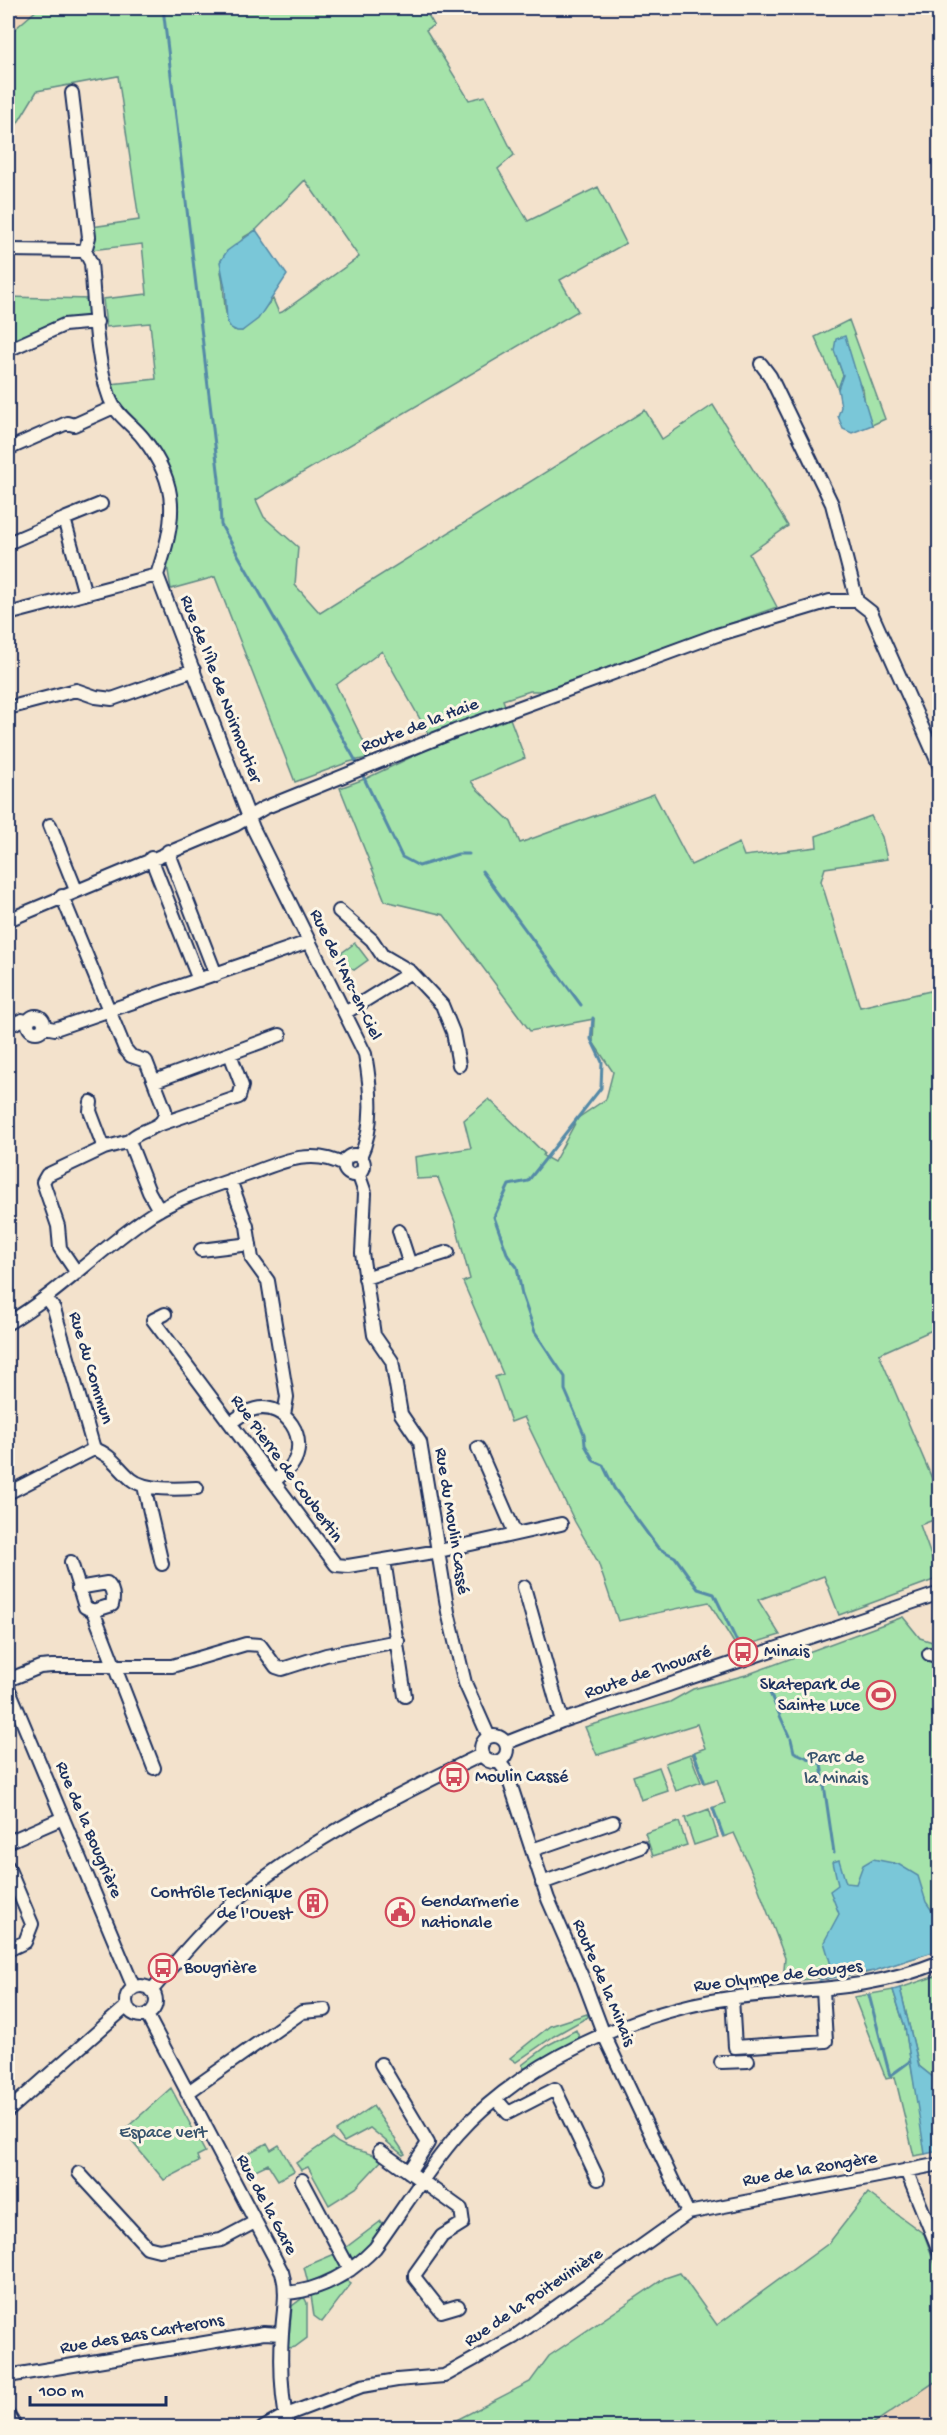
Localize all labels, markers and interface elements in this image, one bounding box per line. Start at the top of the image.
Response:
street label: Rue de l'Île de Noirmoutier [175,592,266,787]
street label: Route de la Haie [358,694,482,758]
street label: Rue de l'Arc-en-Ciel [304,906,386,1044]
street label: Rue du Commun [63,1309,117,1427]
street label: Rue Pierre de Coubertin [225,1391,347,1547]
street label: Rue du Moulin Cassé [429,1446,473,1596]
bus stop icon: Minais [727,1636,759,1668]
street label: Route de Thouaré [582,1641,715,1704]
place label: Minais [764,1642,811,1663]
place label: Skatepark de Sainte Luce [760,1675,861,1717]
sports icon: Skatepark de Sainte Luce [865,1679,897,1711]
park label: Parc de la Minais [804,1748,869,1790]
street label: Rue de la Bougrière [50,1759,127,1902]
bus stop icon: Moulin Cassé [438,1761,470,1793]
place label: Moulin Cassé [475,1767,569,1788]
place label: Contrôle Technique de l'Ouest [151,1883,294,1925]
building icon: Contrôle Technique de l'Ouest [297,1887,329,1919]
place label: Gendarmerie nationale [421,1892,519,1934]
public building icon: Gendarmerie nationale [384,1896,416,1928]
street label: Route de la Minais [567,1916,640,2051]
bus stop icon: Bougrière [147,1952,179,1984]
street label: Rue Olympe de Gouges [693,1956,865,1998]
place label: Bougrière [183,1958,257,1979]
park label: Espace vert [119,2123,208,2144]
street label: Rue de la Rongère [741,2148,880,2192]
street label: Rue de la Gare [231,2151,302,2259]
street label: Rue de la Poitevinière [461,2243,608,2352]
street label: Rue des Bas Carterons [58,2310,227,2360]
scale bar [30,2369,166,2407]
text: 100 m [38,2382,84,2403]

